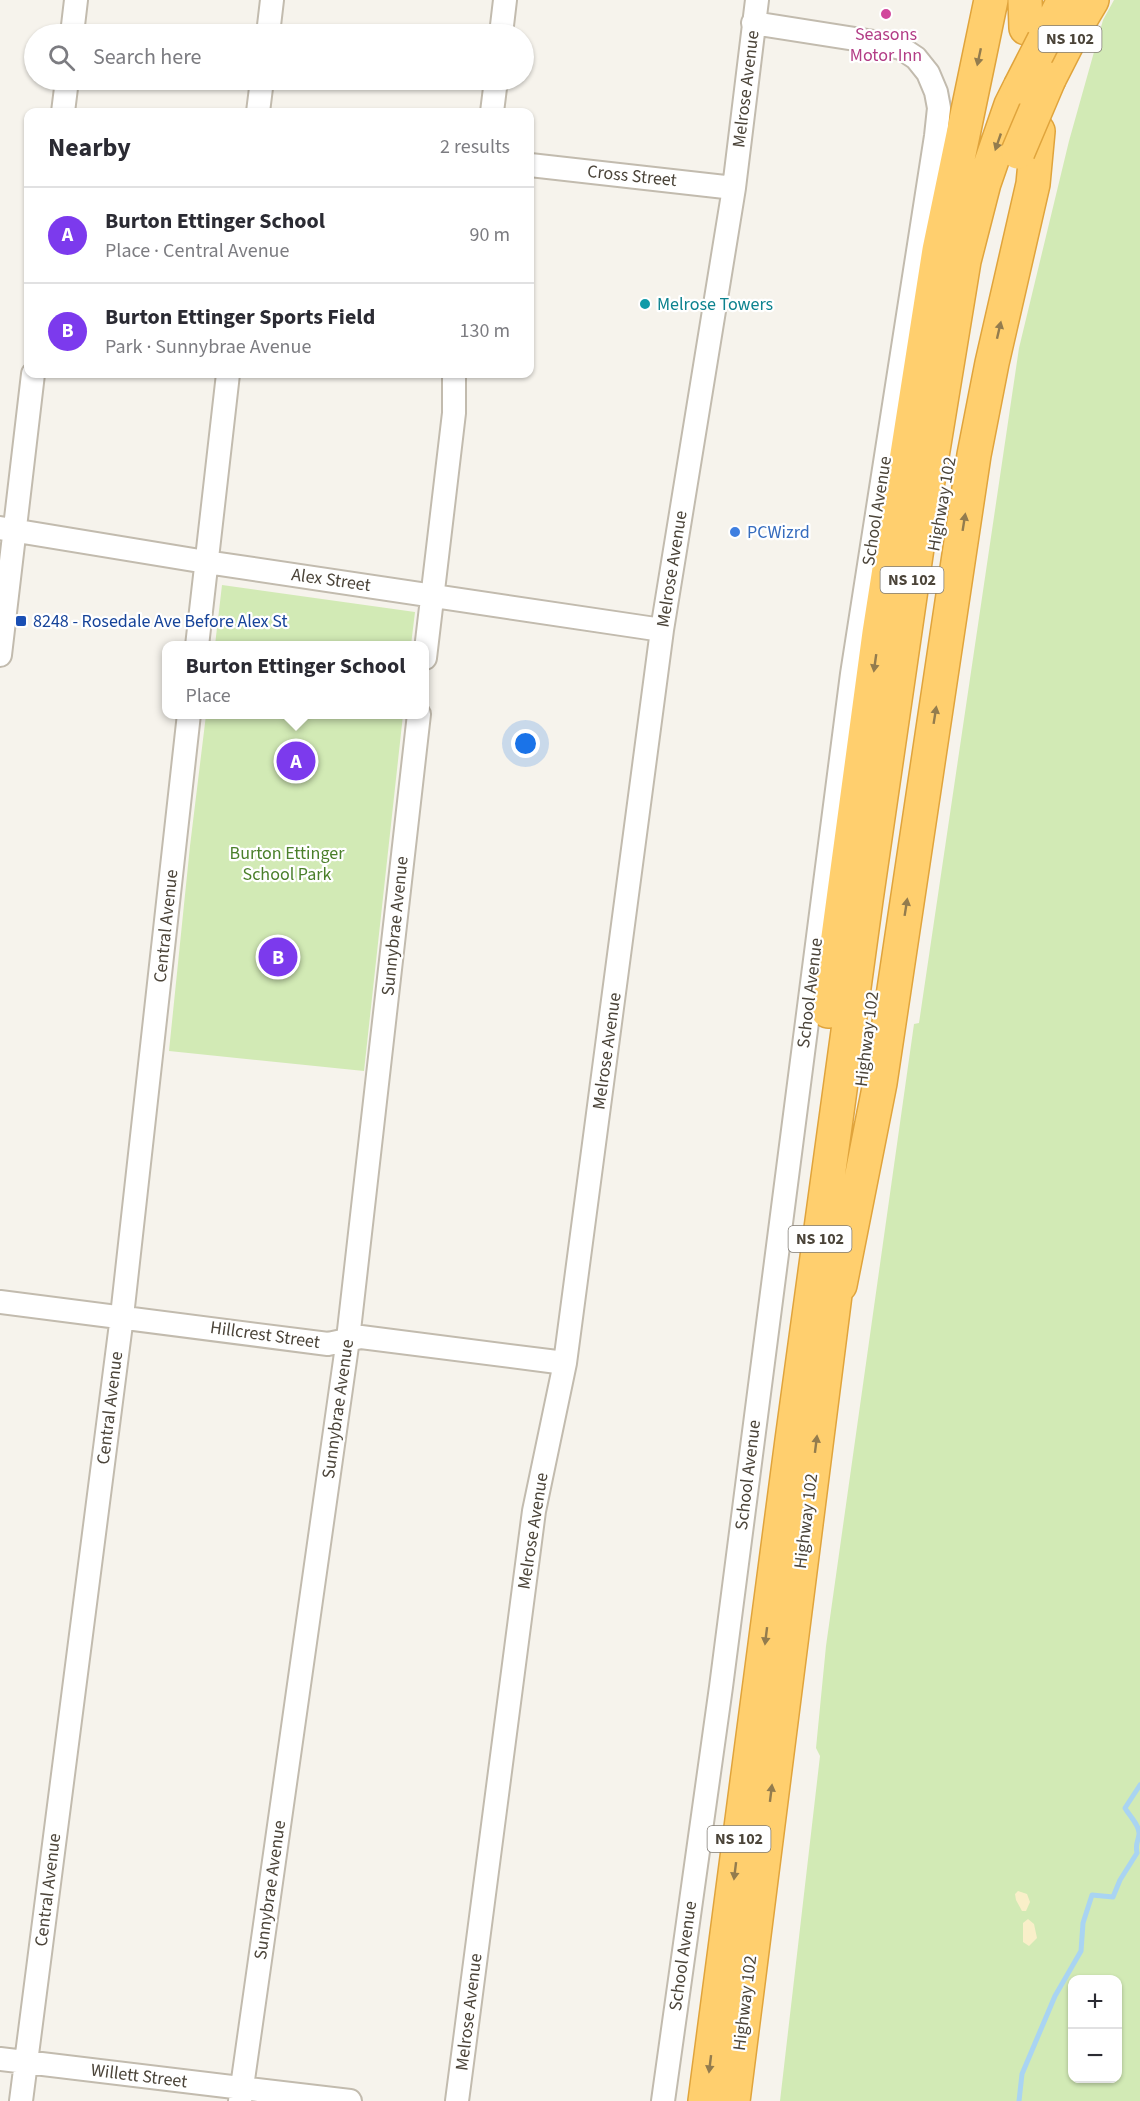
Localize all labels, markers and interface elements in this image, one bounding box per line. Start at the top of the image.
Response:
marker: Seasons Motor Inn [879,7,893,21]
place label: Seasons Motor Inn [850,22,922,68]
search box [24,24,534,90]
road number: NS 102 [1038,26,1102,52]
street label: Melrose Avenue [726,29,766,149]
icon: search [45,41,78,74]
text: Search here [93,41,201,73]
one-way arrow [974,48,983,67]
text: Nearby [48,129,131,166]
text: 2 results [440,133,510,161]
one-way arrow [993,133,1002,151]
street label: Cross Street [586,159,678,193]
text: Burton Ettinger School [105,205,325,237]
text: A [62,221,73,249]
text: 90 m [470,221,510,249]
text: Place · Central Avenue [105,237,289,265]
place label: Melrose Towers [657,292,773,317]
marker: Melrose Towers [638,297,652,311]
text: Burton Ettinger Sports Field [105,301,375,333]
text: B [61,317,74,345]
text: 130 m [460,317,510,345]
one-way arrow [995,321,1005,339]
text: Park · Sunnybrae Avenue [105,333,311,361]
street label: School Avenue [856,454,898,568]
street label: Highway 102 [921,455,963,553]
street label: Melrose Avenue [650,509,694,629]
one-way arrow [959,512,968,531]
place label: PCWizrd [747,520,810,545]
marker: PCWizrd [728,525,742,539]
street label: Alex Street [290,562,372,598]
road number: NS 102 [880,567,944,593]
place label: 8248 - Rosedale Ave Before Alex St [33,609,287,634]
marker: 8248 - Rosedale Ave Before Alex St [14,614,28,628]
popup [162,641,429,719]
text: Burton Ettinger School [186,650,406,682]
one-way arrow [870,654,880,673]
text: Place [186,682,231,710]
one-way arrow [930,705,939,724]
your location [511,729,540,758]
pin: A [276,738,316,783]
park label: Burton Ettinger School Park [230,841,345,887]
street label: Sunnybrae Avenue [375,855,415,997]
street label: Central Avenue [148,868,184,984]
one-way arrow [902,898,911,917]
pin: B [258,934,298,980]
street label: School Avenue [791,936,829,1050]
street label: Highway 102 [849,990,885,1088]
street label: Melrose Avenue [586,991,628,1111]
road number: NS 102 [788,1226,852,1252]
street label: Hillcrest Street [209,1315,321,1355]
street label: Sunnybrae Avenue [316,1338,360,1480]
street label: Central Avenue [91,1350,129,1466]
street label: School Avenue [729,1418,767,1532]
one-way arrow [811,1434,820,1453]
street label: Melrose Avenue [511,1471,555,1591]
street label: Highway 102 [788,1472,824,1570]
one-way arrow [761,1626,770,1645]
one-way arrow [766,1783,776,1802]
street label: Sunnybrae Avenue [248,1819,292,1961]
road number: NS 102 [708,1826,771,1852]
street label: Central Avenue [29,1832,67,1948]
one-way arrow [731,1861,740,1880]
street label: School Avenue [663,1899,703,2013]
street label: Melrose Avenue [449,1952,489,2072]
street label: Highway 102 [727,1954,763,2052]
map controls [1068,1975,1122,2083]
button: + [1068,1975,1122,2029]
button: − [1068,2029,1122,2083]
one-way arrow [705,2055,715,2074]
street label: Willett Street [89,2058,189,2094]

